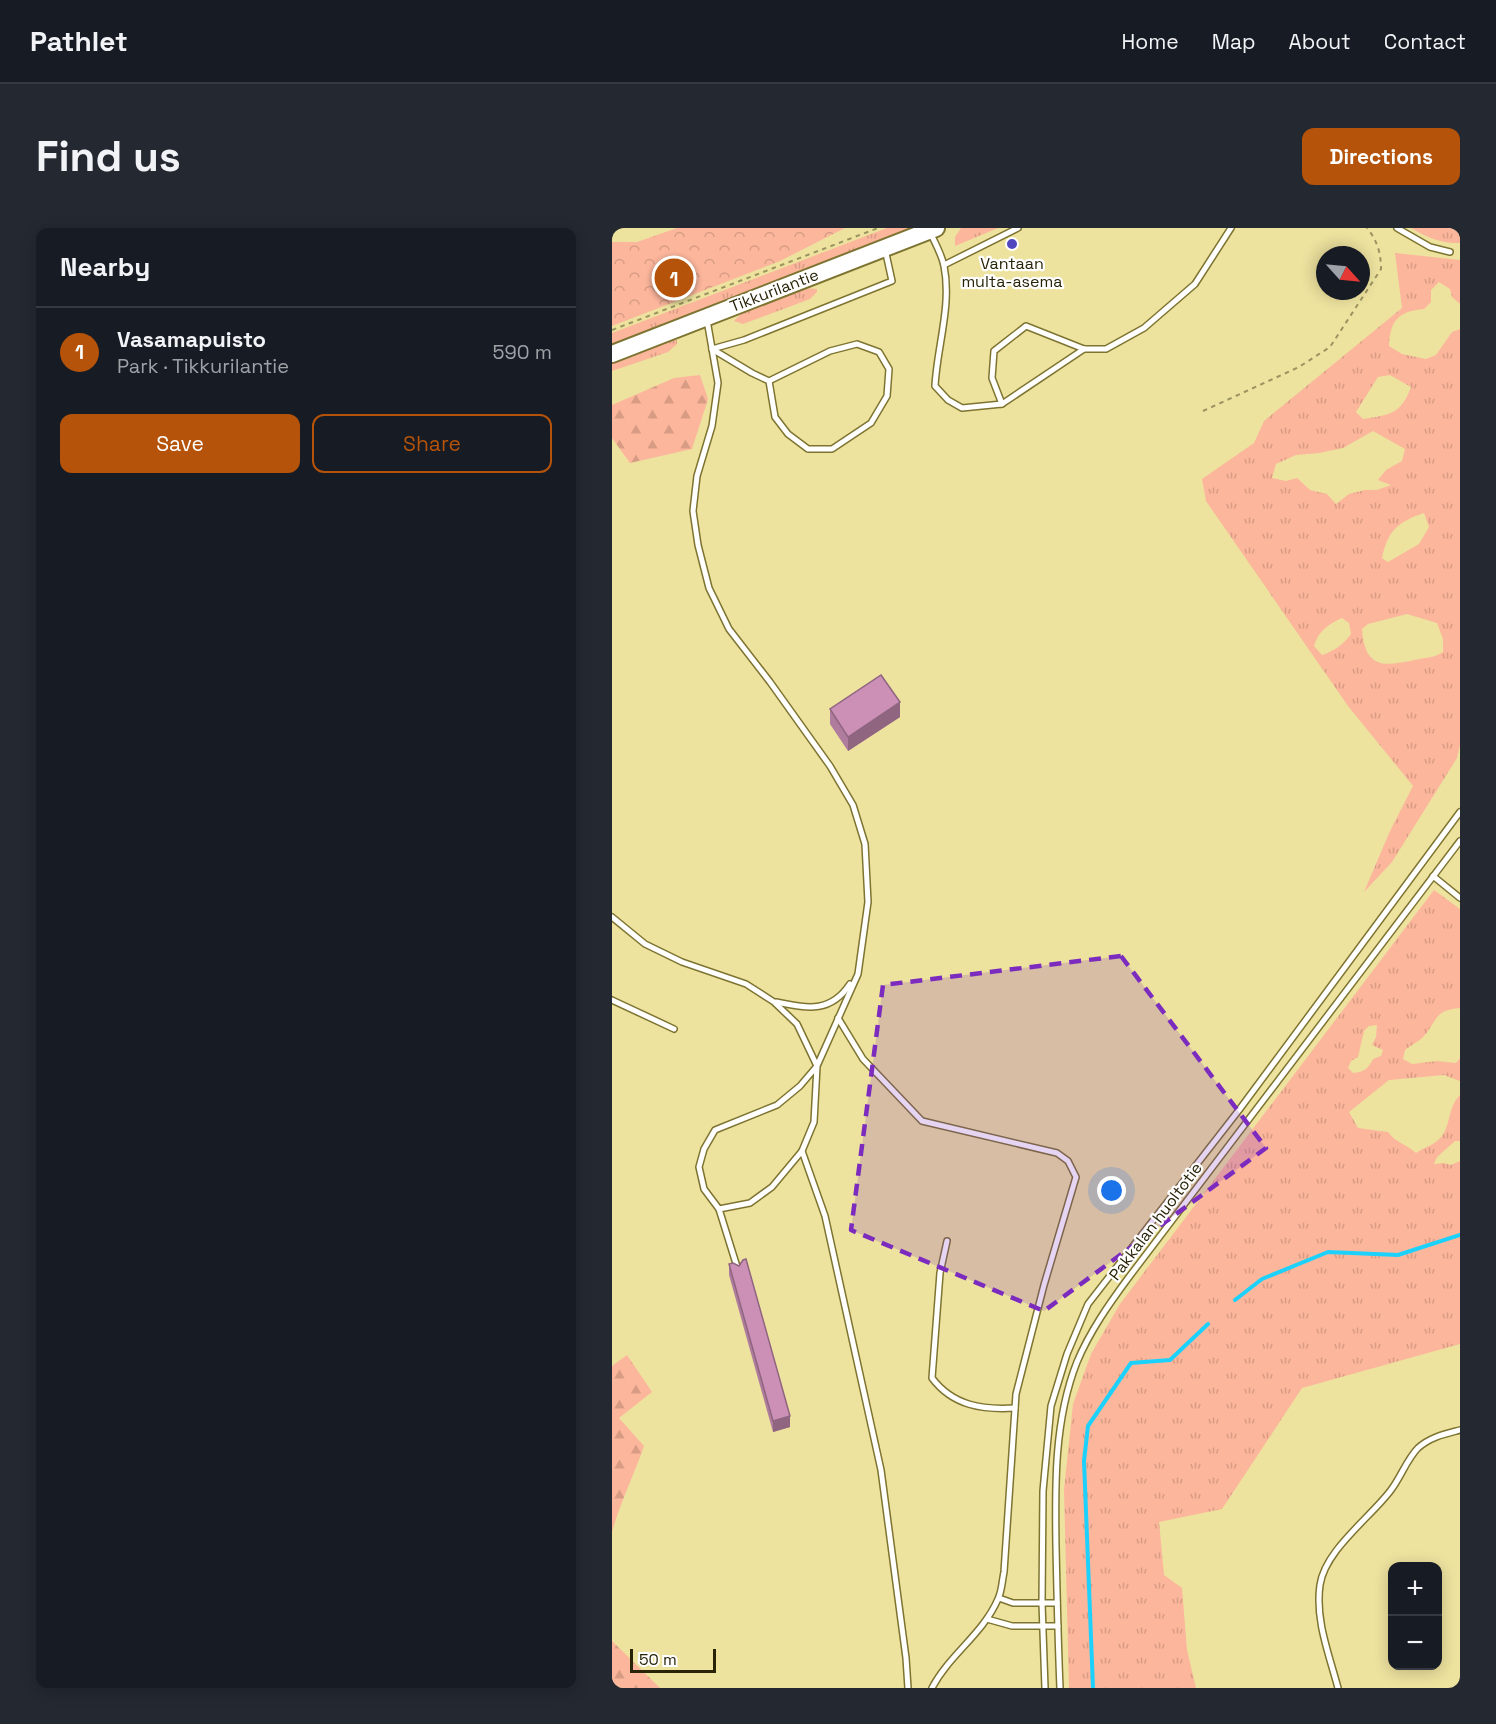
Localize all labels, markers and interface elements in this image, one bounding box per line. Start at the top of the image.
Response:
text: Pathlet [30,23,128,59]
text: Home [1121,28,1179,55]
text: Map [1212,28,1256,55]
text: About [1289,28,1351,55]
text: Contact [1384,28,1466,55]
button: Directions [1302,128,1460,185]
text: Find us [36,130,181,183]
marker: Vantaan multa-asema [1005,237,1019,251]
north arrow [1316,246,1370,300]
text: Nearby [60,250,150,284]
place label: Vantaan multa-asema [961,253,1063,292]
pin: 1 [654,256,694,300]
street label: Tikkurilantie [727,264,822,317]
text: Vasamapuisto [117,325,266,353]
text: 1 [75,339,84,365]
text: 590 m [493,339,552,365]
text: Park · Tikkurilantie [117,353,289,379]
button: Save [60,414,300,473]
button: Share [312,414,552,473]
street label: Pakkalan huoltotie [1104,1158,1207,1285]
your location [1097,1176,1126,1205]
map controls [1388,1562,1442,1670]
button: + [1388,1562,1442,1616]
button: − [1388,1616,1442,1670]
scale bar [630,1646,716,1674]
text: 50 m [639,1649,677,1670]

